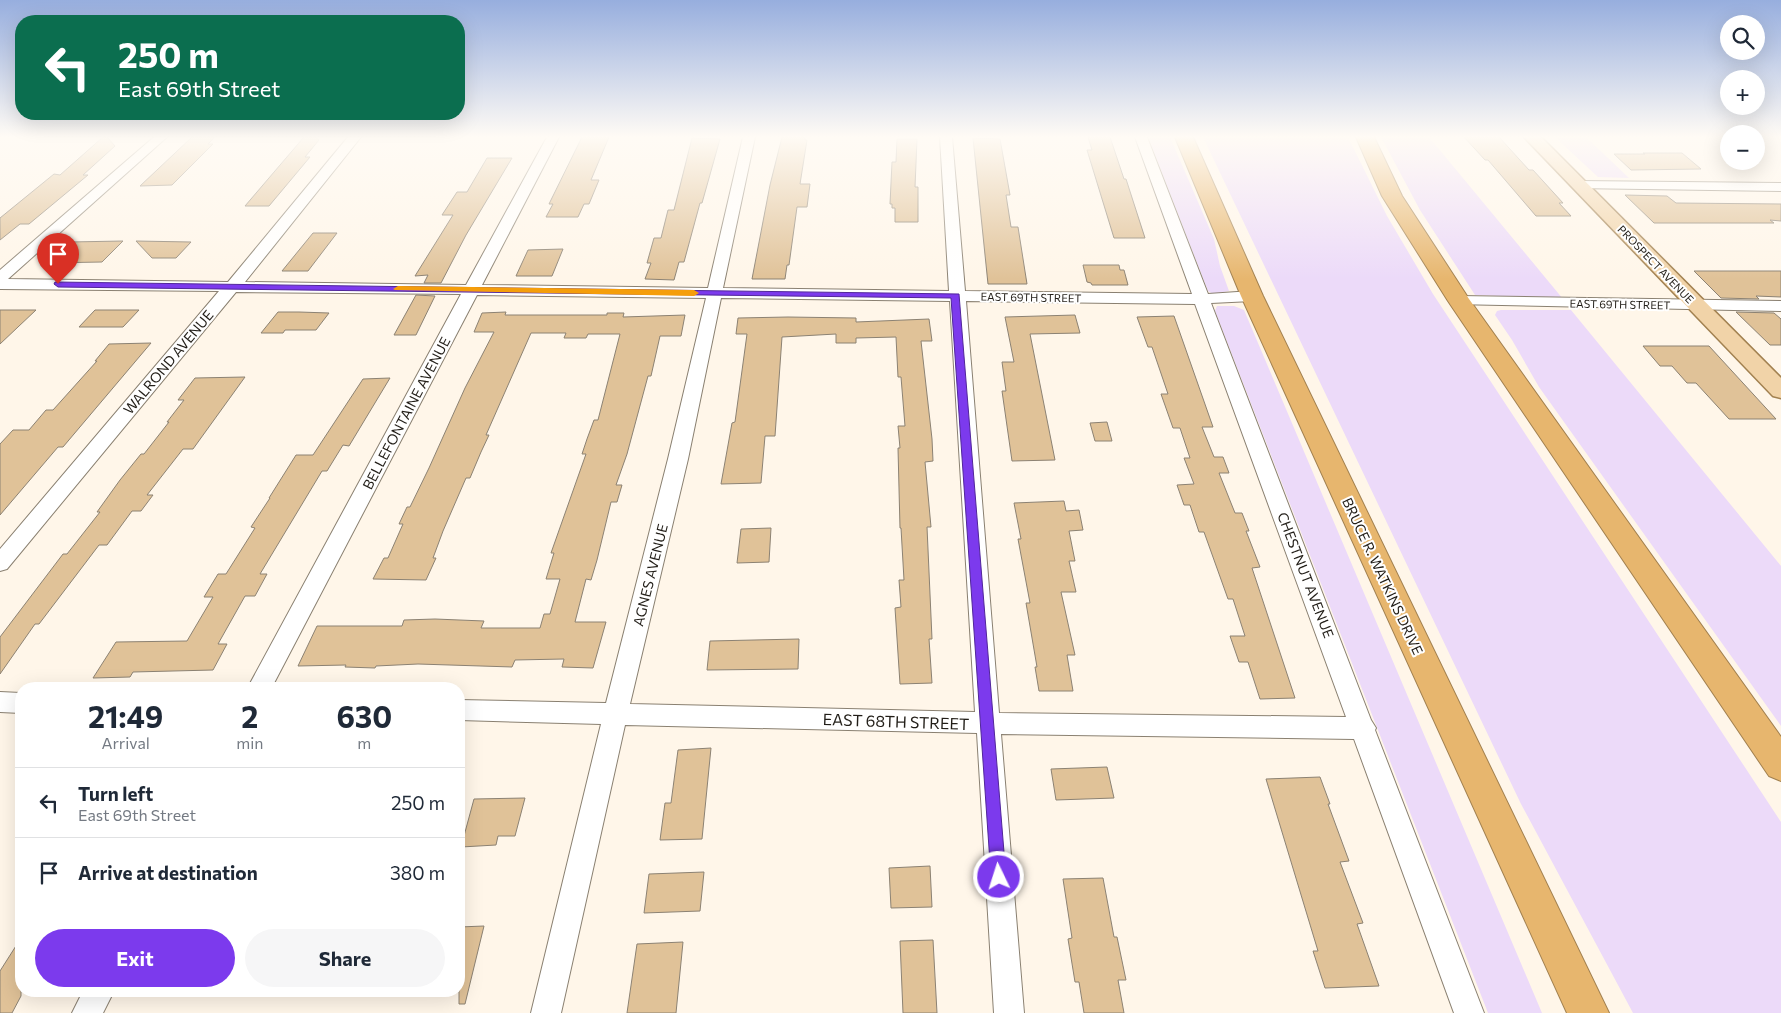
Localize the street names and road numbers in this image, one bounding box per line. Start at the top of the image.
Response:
street label: PROSPECT AVENUE [1615,222,1697,306]
street label: EAST 69TH STREET [981,290,1081,304]
street label: EAST 69TH STREET [1570,297,1670,311]
street label: WALROND AVENUE [119,306,217,418]
street label: BELLEFONTAINE AVENUE [359,334,453,492]
street label: BRUCE R. WATKINS DRIVE [1339,495,1427,657]
street label: CHESTNUT AVENUE [1274,510,1338,640]
street label: AGNES AVENUE [629,522,671,628]
street label: EAST 68TH STREET [822,709,970,733]

